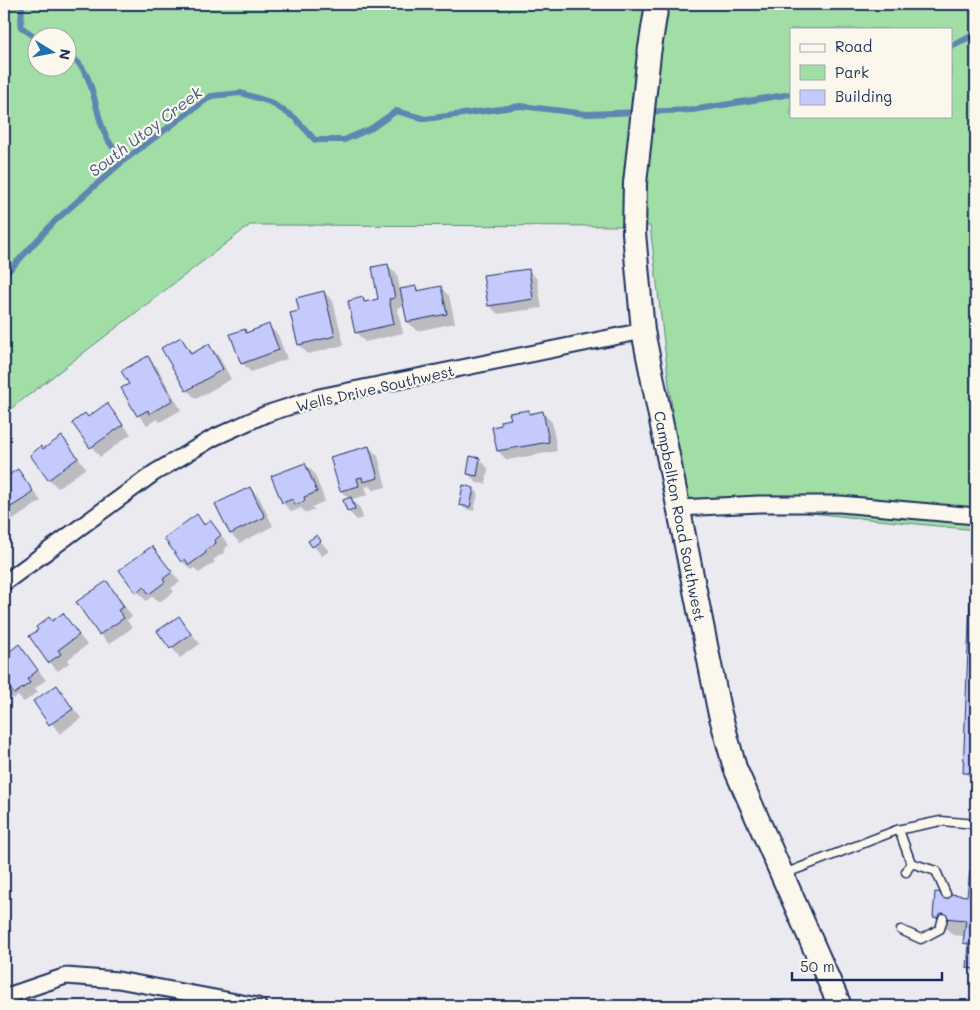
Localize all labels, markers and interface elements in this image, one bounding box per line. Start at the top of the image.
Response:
north arrow [28,28,78,78]
legend [790,28,952,118]
text: Road [835,36,872,56]
text: N [55,47,76,61]
text: Park [835,62,869,82]
water label: South Utoy Creek [84,81,206,181]
text: Building [835,86,892,106]
street label: Wells Drive Southwest [294,360,456,416]
street label: Campbellton Road Southwest [650,409,710,623]
scale bar [792,950,942,982]
text: 50 m [800,956,835,976]

